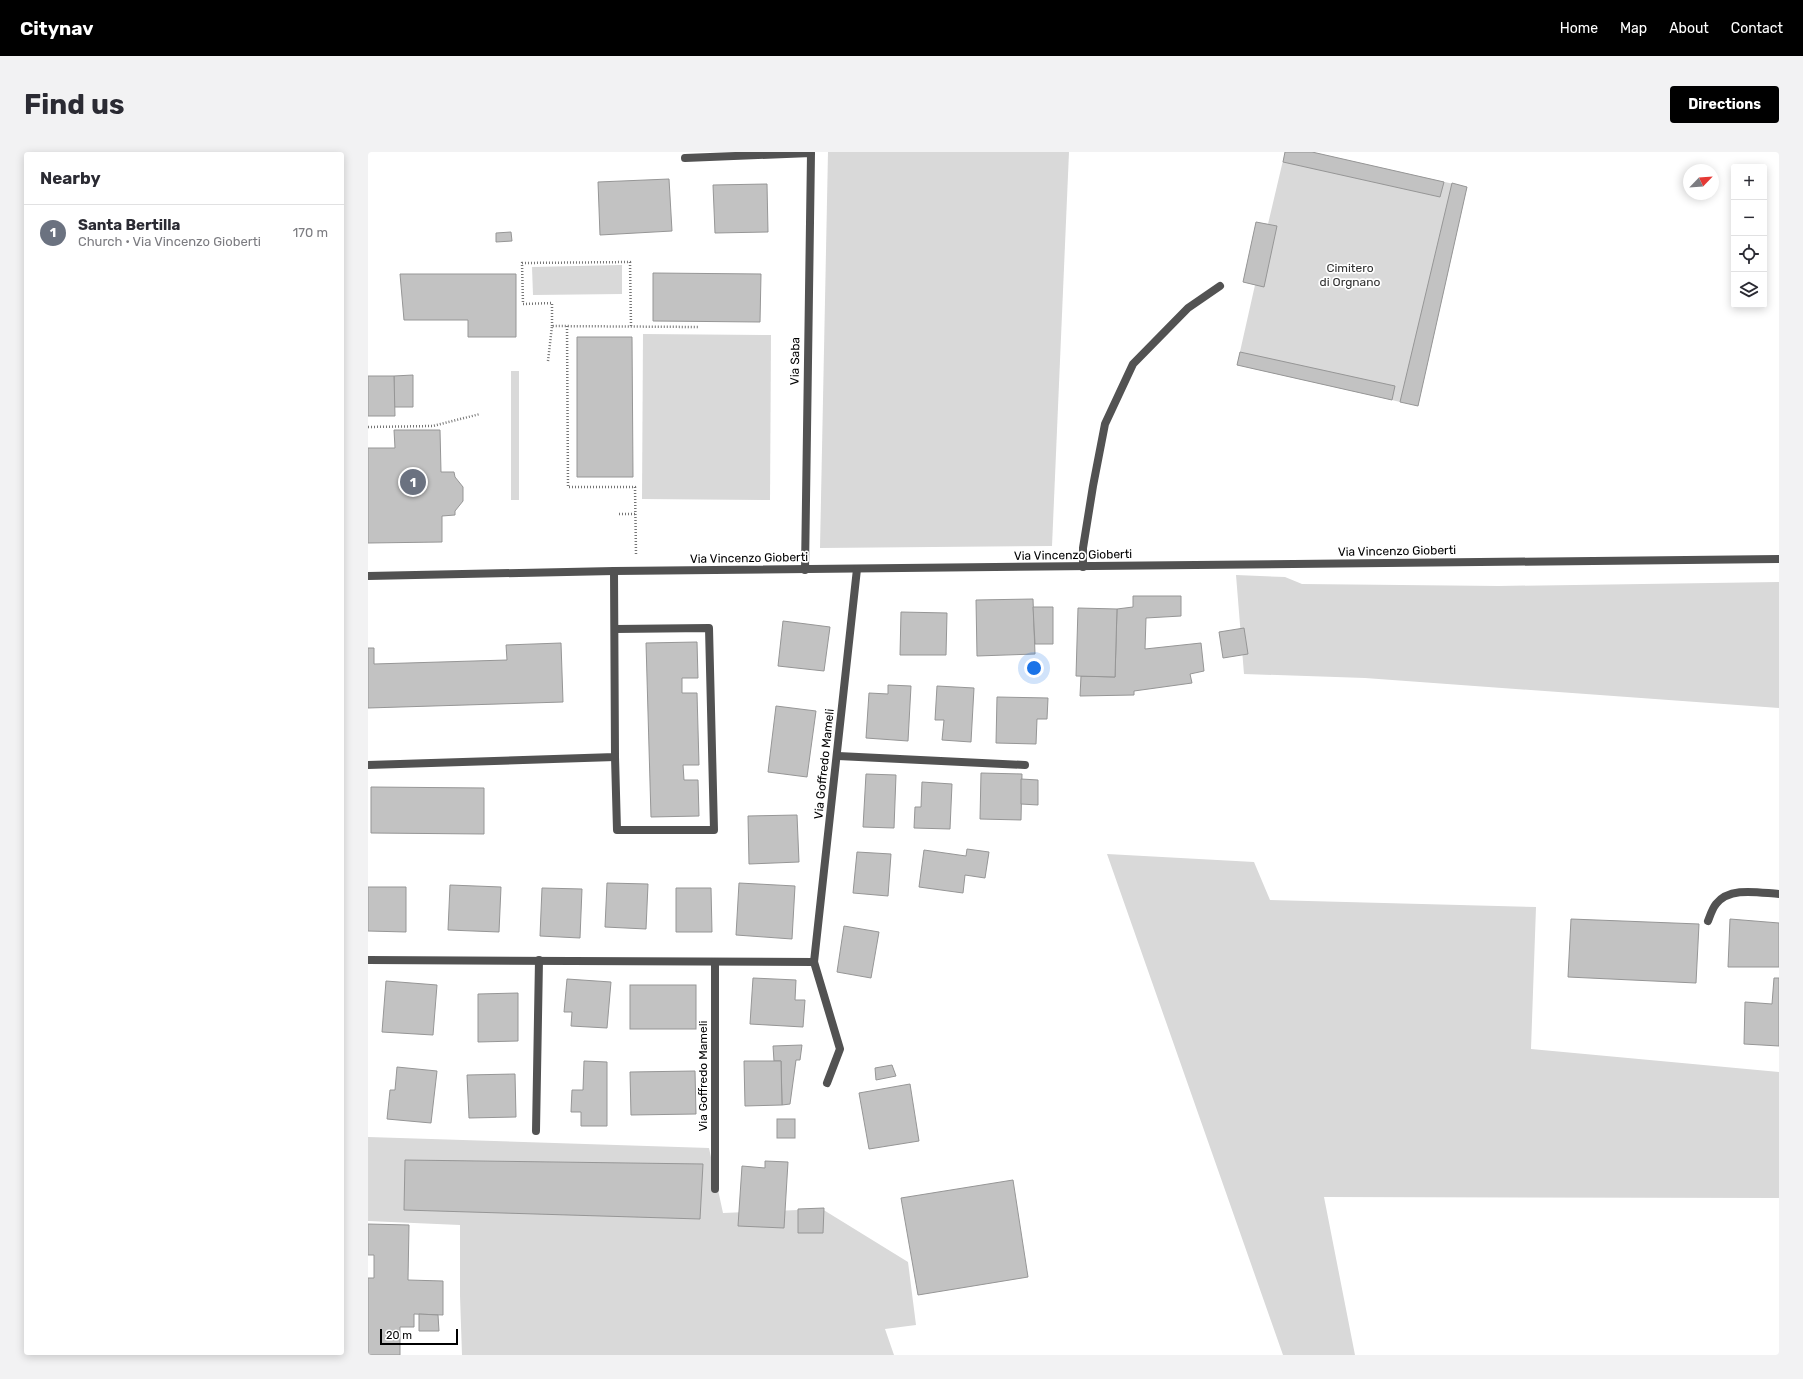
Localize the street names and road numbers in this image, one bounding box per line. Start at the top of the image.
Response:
street label: Via Saba [788,337,802,385]
street label: Via Vincenzo Gioberti [1338,543,1456,559]
street label: Via Vincenzo Gioberti [1014,547,1132,563]
street label: Via Vincenzo Gioberti [690,550,808,566]
street label: Via Goffredo Mameli [811,708,837,820]
street label: Via Goffredo Mameli [696,1020,710,1132]

